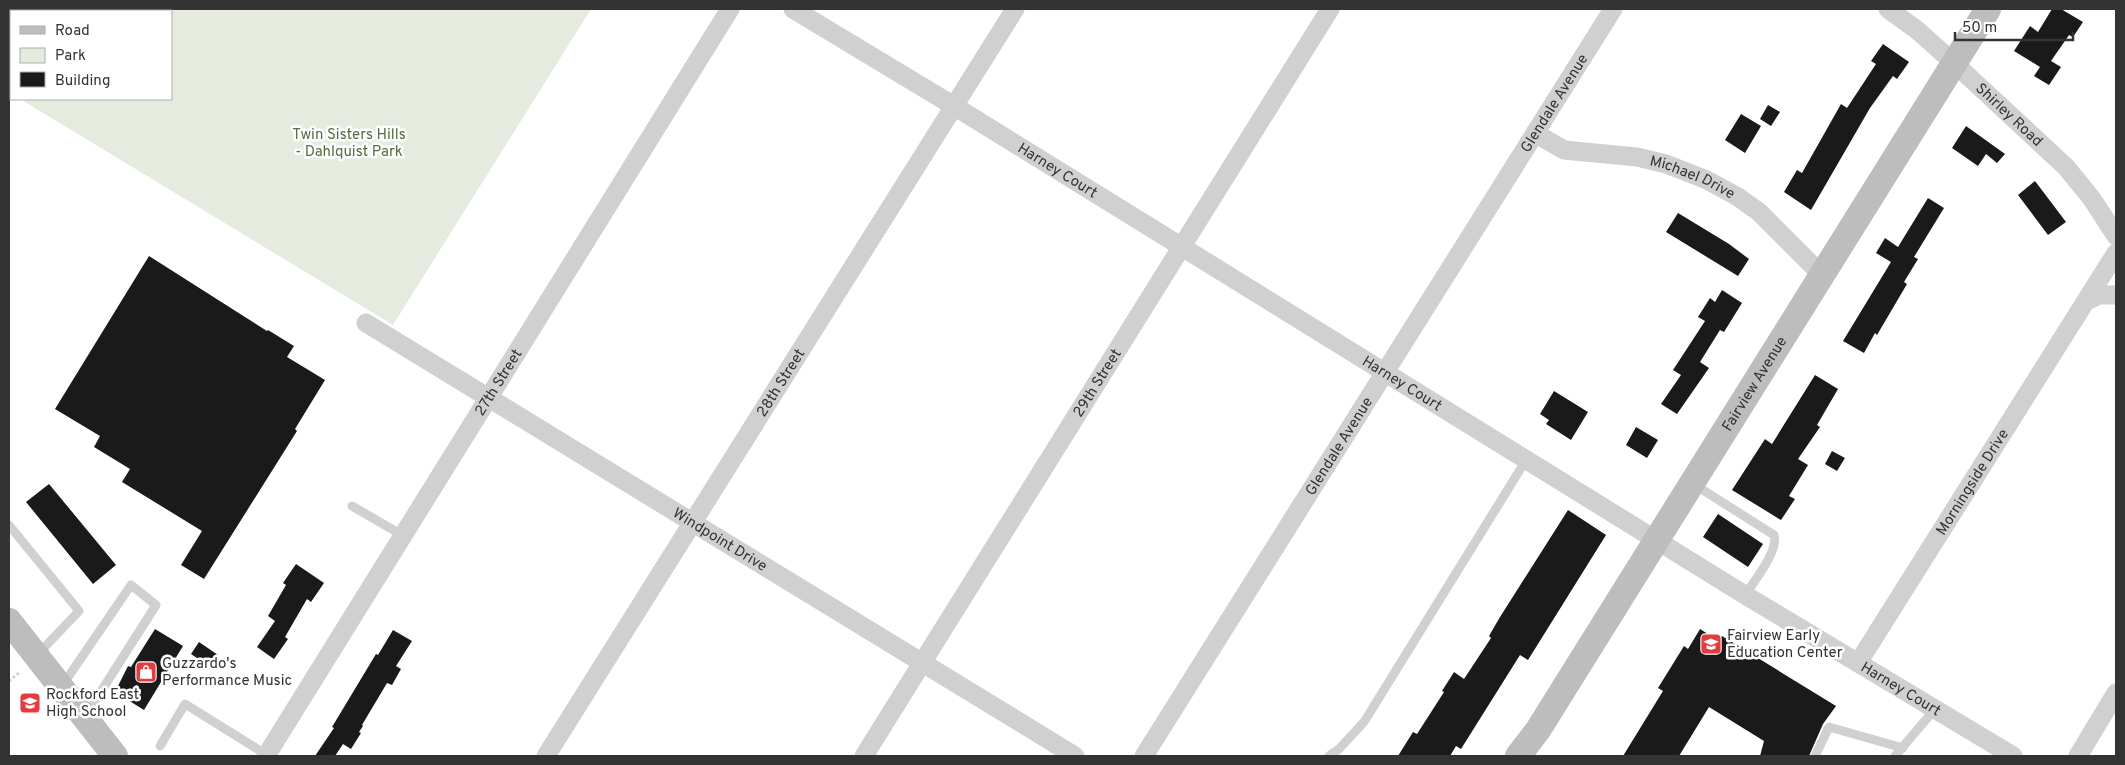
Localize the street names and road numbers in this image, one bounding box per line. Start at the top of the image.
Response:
street label: Glendale Avenue [1517,51,1593,157]
street label: Shirley Road [1971,80,2046,151]
street label: Harney Court [1014,140,1100,203]
street label: Michael Drive [1648,152,1738,204]
street label: Fairview Avenue [1719,334,1792,435]
street label: 27th Street [472,346,527,420]
street label: 28th Street [753,346,810,421]
street label: 29th Street [1070,346,1127,421]
street label: Harney Court [1358,353,1445,416]
street label: Glendale Avenue [1302,394,1378,500]
street label: Morningside Drive [1933,426,2014,539]
street label: Windpoint Drive [669,504,770,577]
street label: Harney Court [1857,659,1944,721]

